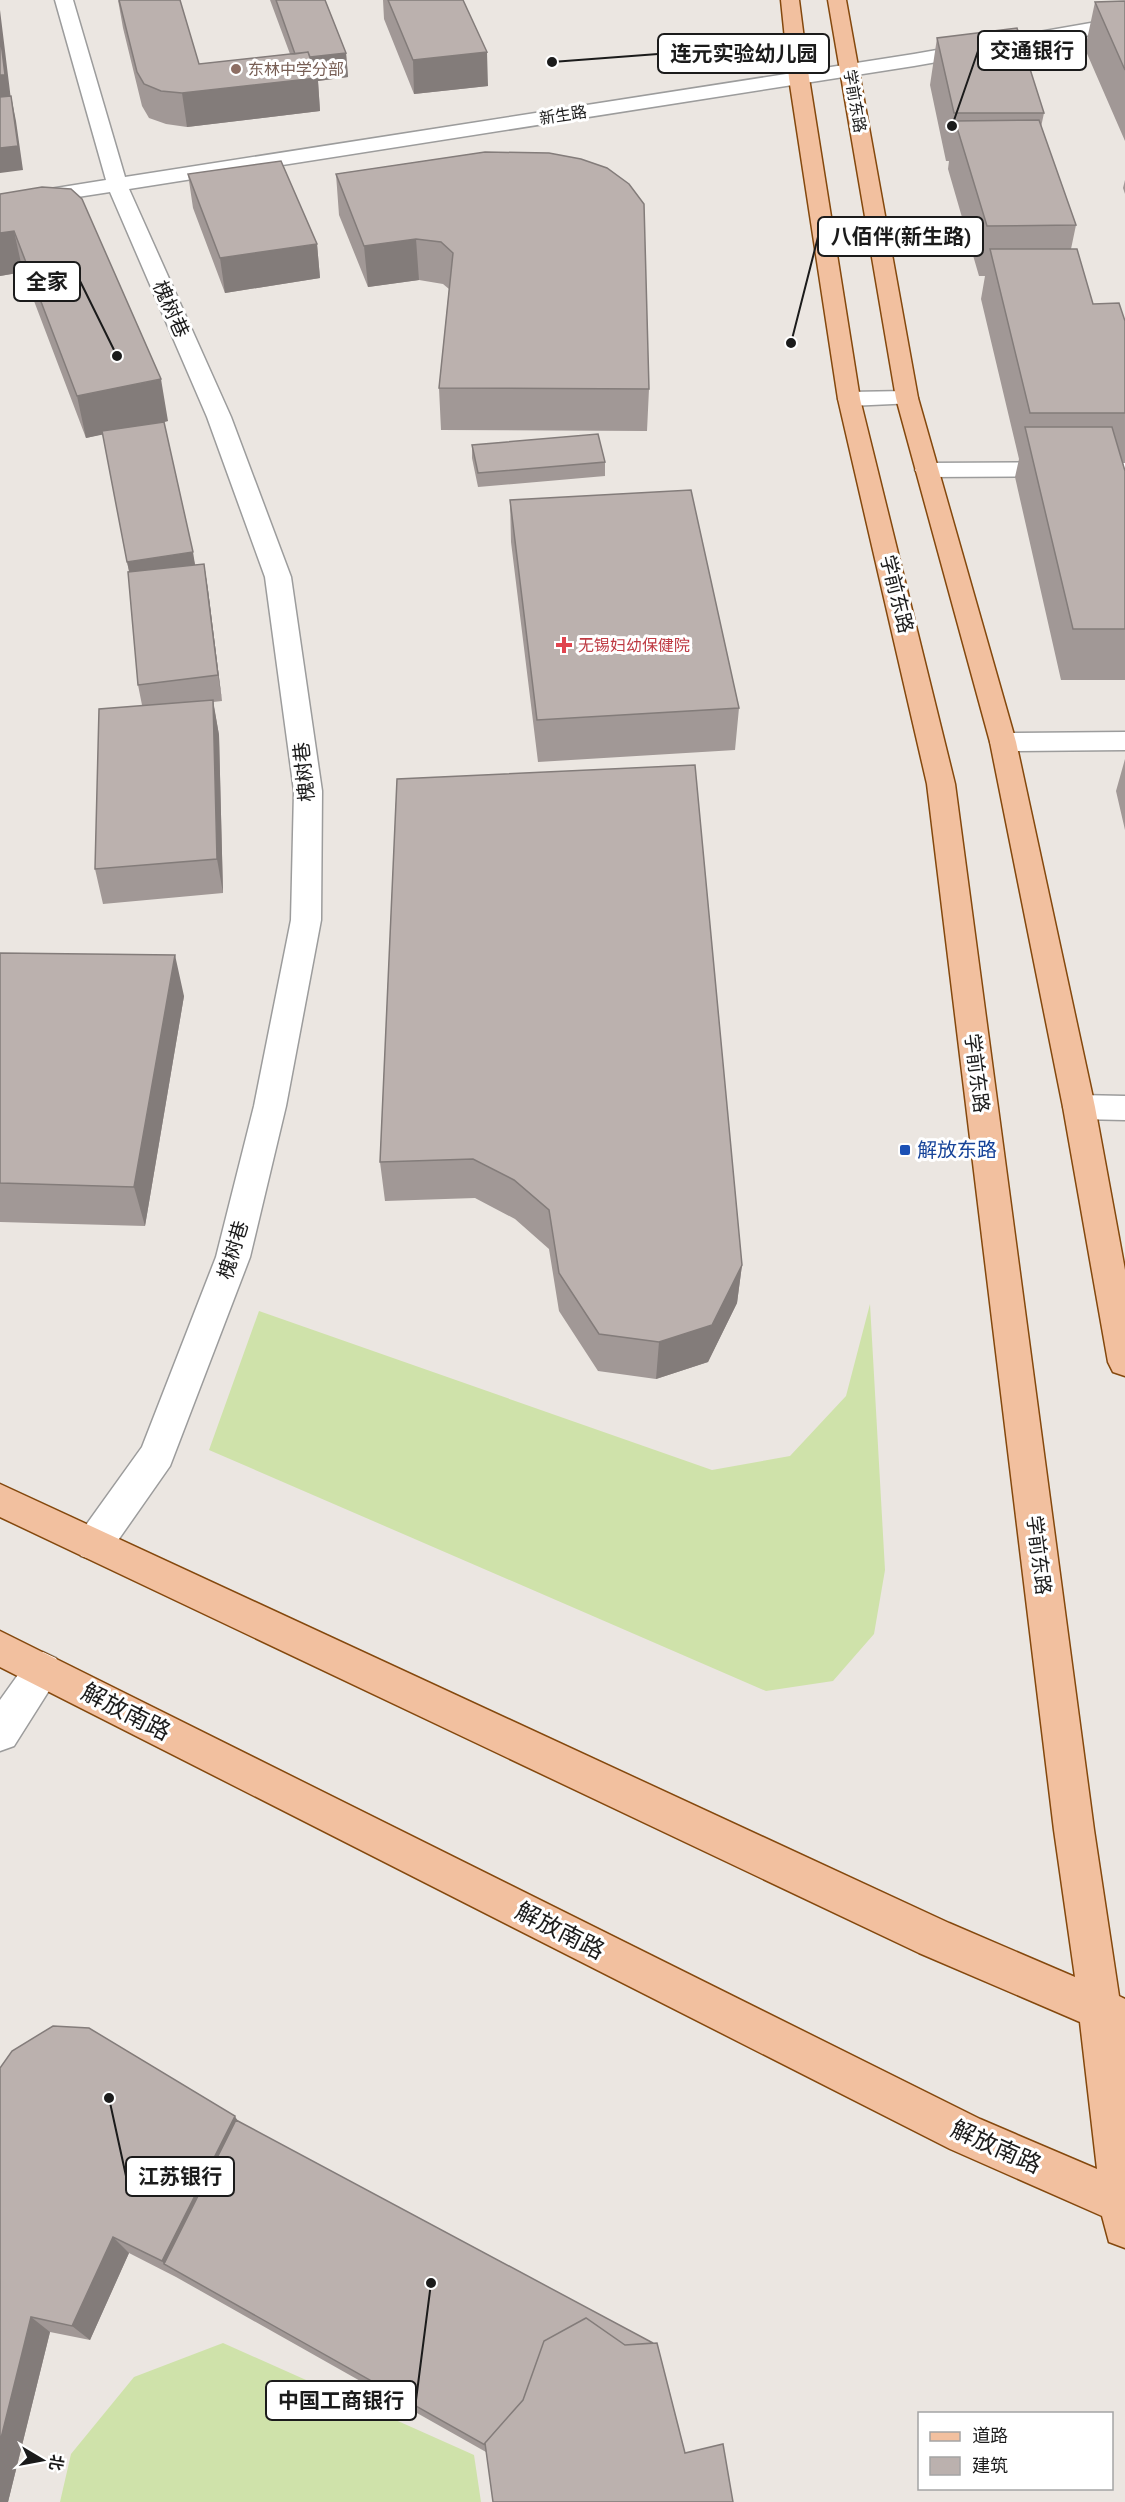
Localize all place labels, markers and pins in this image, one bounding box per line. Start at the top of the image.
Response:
callout: 交通银行 [978,31,1086,70]
callout: 连元实验幼儿园 [658,34,829,73]
place label: 东林中学分部 [248,60,344,79]
marker: 东林中学分部 [229,62,243,76]
callout: 八佰伴(新生路) [818,217,983,256]
callout: 全家 [14,262,80,301]
marker: 无锡妇幼保健院 [555,636,573,654]
place label: 无锡妇幼保健院 [578,636,690,655]
place label: 解放东路 [917,1138,997,1162]
marker: 解放东路 [898,1143,912,1157]
callout: 江苏银行 [126,2157,234,2196]
callout: 中国工商银行 [266,2381,416,2420]

